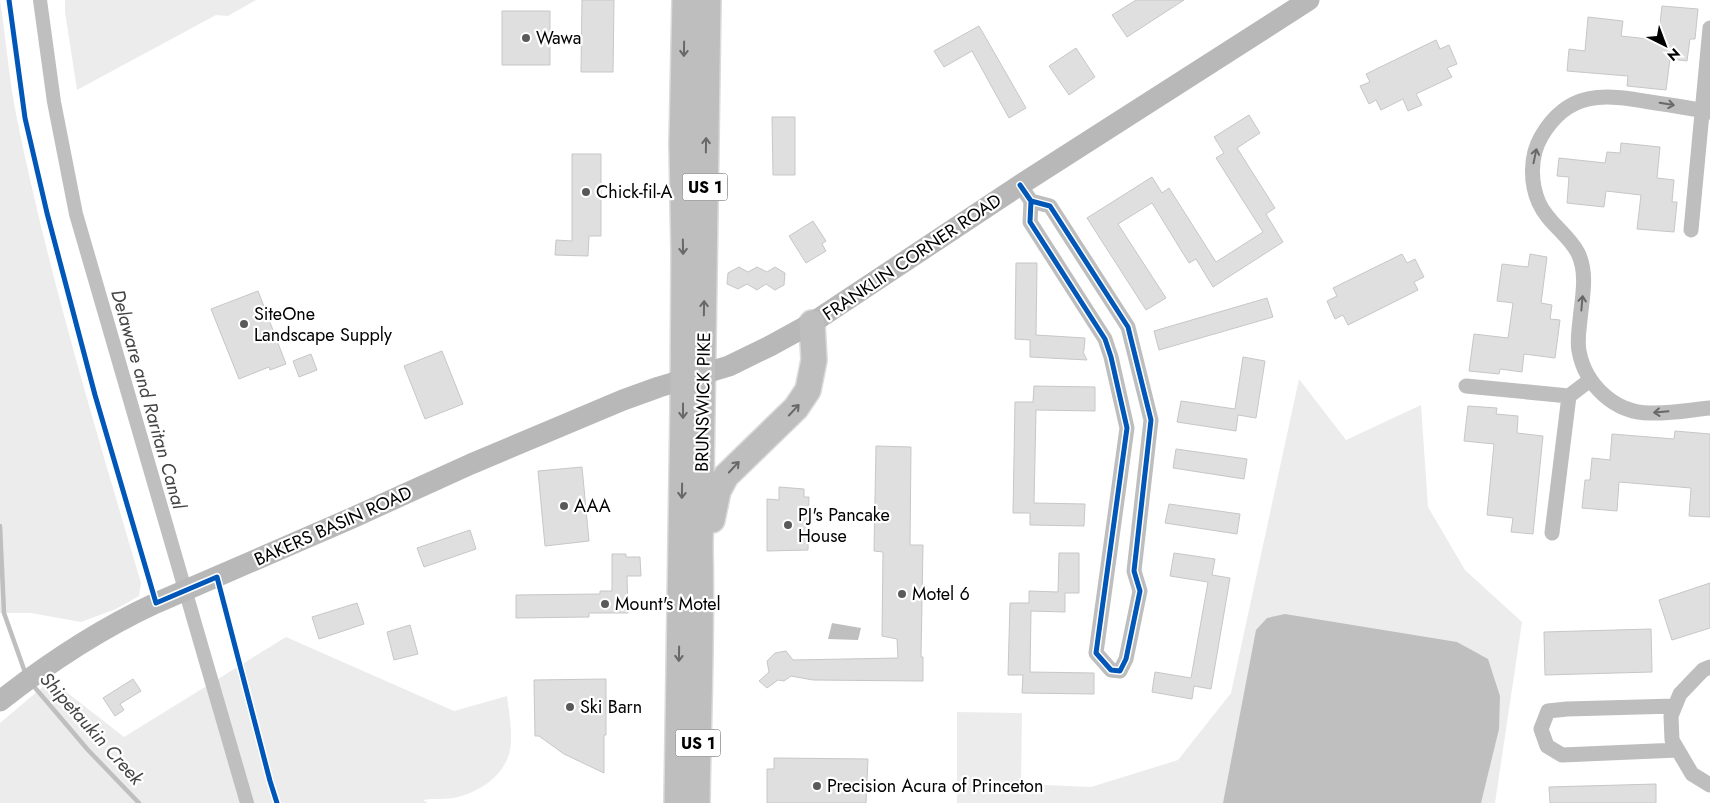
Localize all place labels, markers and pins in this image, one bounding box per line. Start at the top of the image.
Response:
place label: Wawa [536,25,582,51]
marker: Wawa [520,32,532,44]
place label: Chick-fil-A [596,179,673,205]
marker: Chick-fil-A [580,186,592,198]
place label: SiteOne Landscape Supply [254,301,392,348]
marker: SiteOne Landscape Supply [238,318,250,330]
place label: AAA [574,493,611,519]
marker: AAA [558,500,570,512]
place label: PJ's Pancake House [798,502,890,549]
marker: PJ's Pancake House [782,519,794,531]
place label: Motel 6 [912,581,970,607]
marker: Motel 6 [896,588,908,600]
place label: Mount's Motel [615,591,721,617]
marker: Mount's Motel [599,598,611,610]
place label: Ski Barn [580,694,642,720]
marker: Ski Barn [564,701,576,713]
place label: Precision Acura of Princeton [827,773,1043,799]
marker: Precision Acura of Princeton [811,780,823,792]

